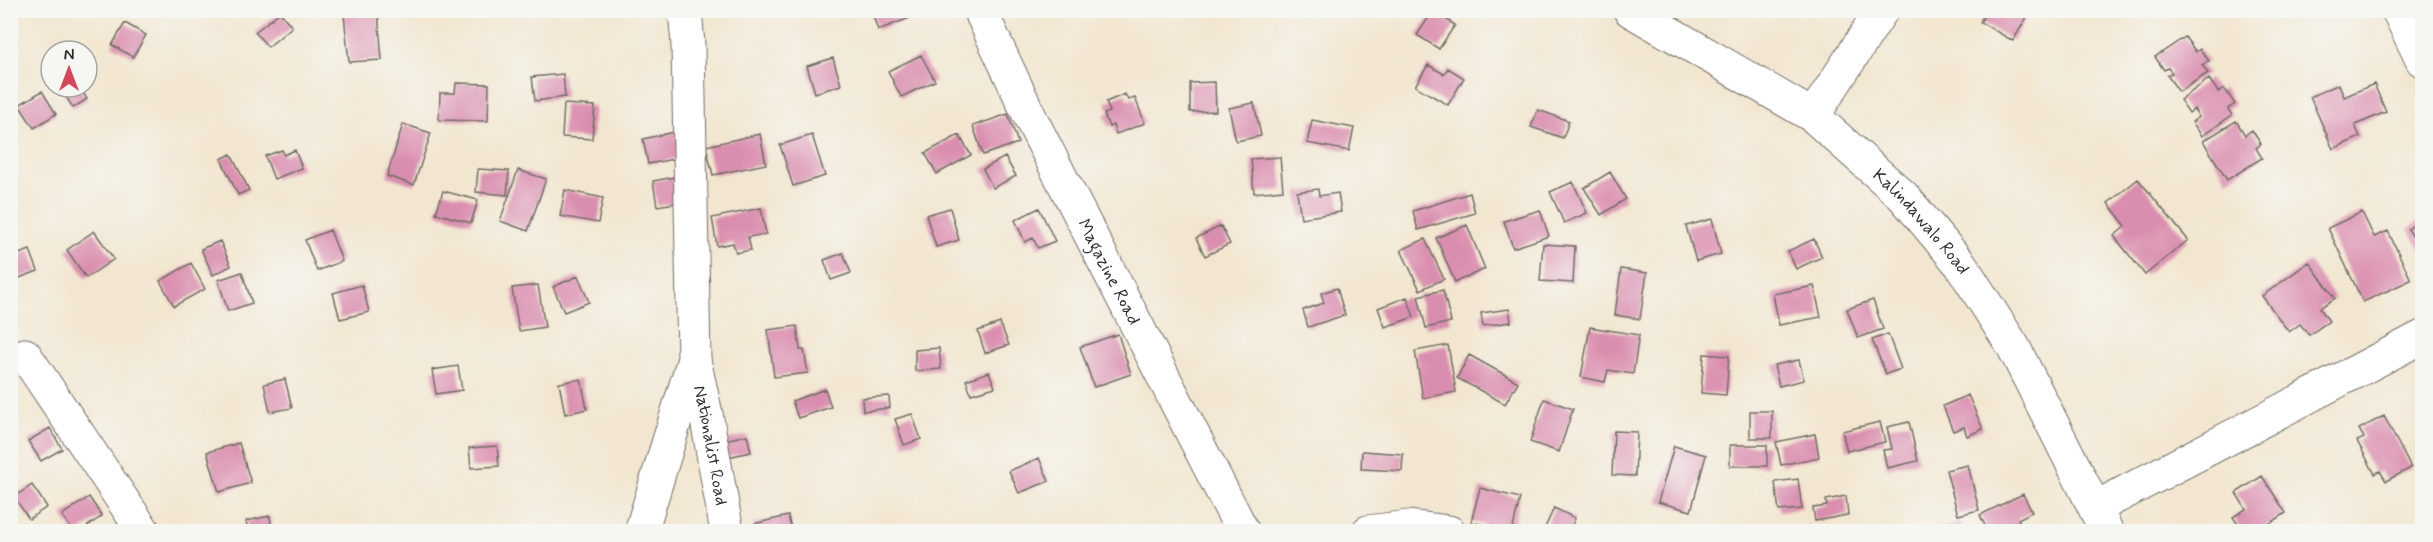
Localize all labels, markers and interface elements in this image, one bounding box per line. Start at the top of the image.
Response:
north arrow [39,39,99,99]
text: N [64,45,74,66]
street label: Kalindawalo Road [1867,164,1975,279]
street label: Magazine Road [1071,215,1146,329]
street label: Nationalist Road [687,383,733,507]

